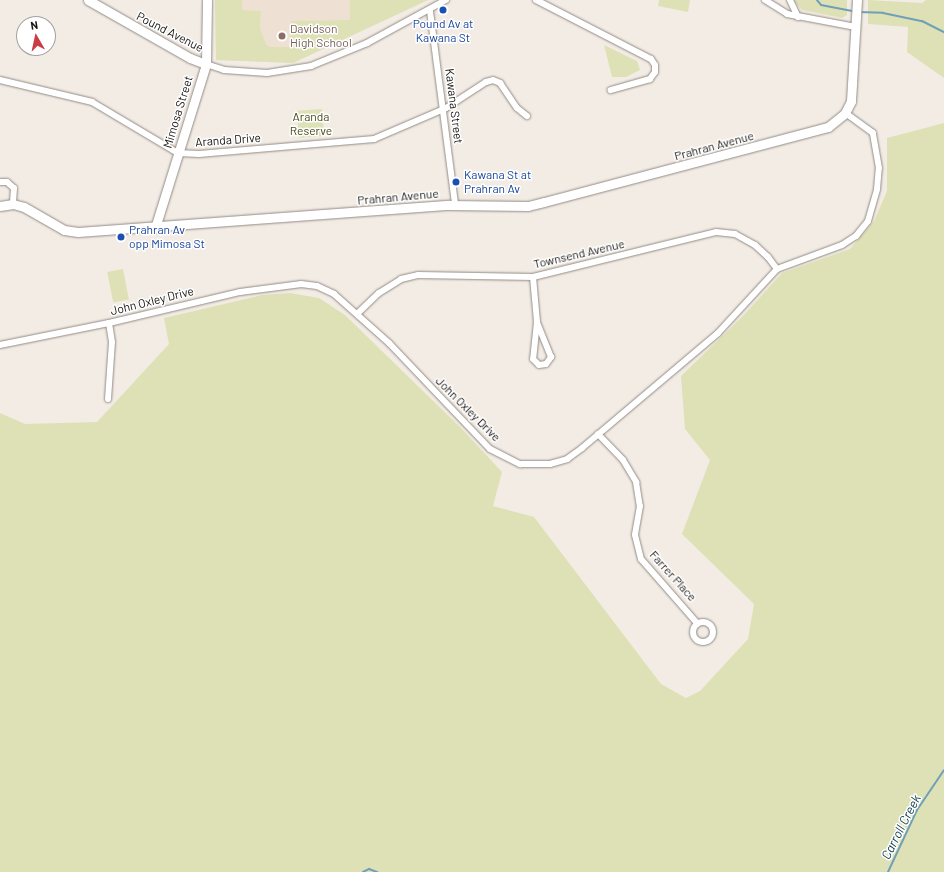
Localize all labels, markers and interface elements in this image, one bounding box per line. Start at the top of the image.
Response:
marker: Pound Av at Kawana St [438,5,448,15]
street label: Pound Avenue [134,9,206,55]
north arrow [16,16,56,56]
place label: Pound Av at Kawana St [413,17,473,45]
text: N [30,18,39,32]
place label: Davidson High School [290,22,352,50]
marker: Davidson High School [277,31,287,41]
street label: Kawana Street [442,68,466,144]
street label: Mimosa Street [160,74,196,150]
park label: Aranda Reserve [290,110,332,138]
street label: Prahran Avenue [673,128,755,164]
street label: Aranda Drive [195,131,261,149]
place label: Kawana St at Prahran Av [464,168,531,196]
marker: Kawana St at Prahran Av [451,177,461,187]
street label: Prahran Avenue [357,186,439,208]
place label: Prahran Av opp Mimosa St [129,223,205,251]
marker: Prahran Av opp Mimosa St [116,232,126,242]
street label: Townsend Avenue [532,237,626,271]
street label: John Oxley Drive [109,284,195,318]
street label: John Oxley Drive [433,374,503,444]
street label: Farrer Place [647,548,699,604]
water label: Carroll Creek [878,792,924,862]

